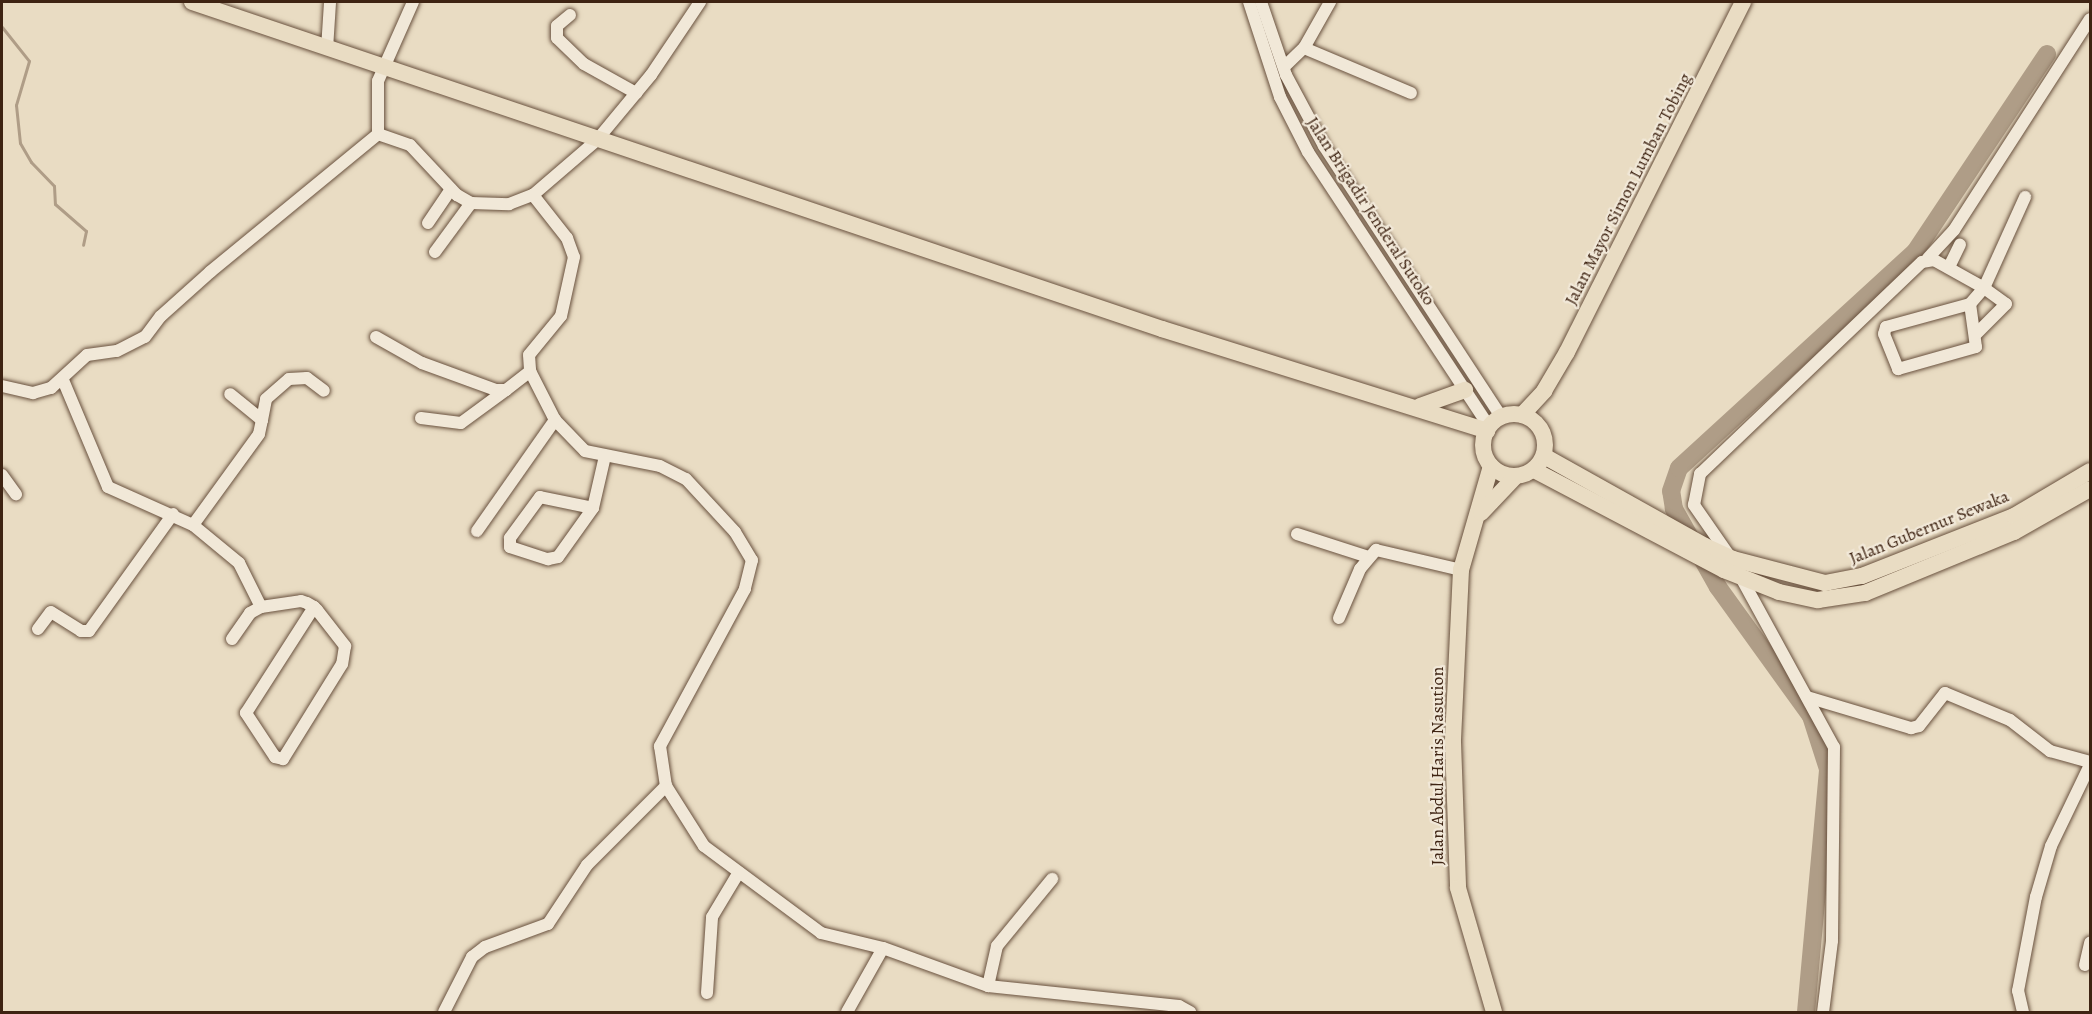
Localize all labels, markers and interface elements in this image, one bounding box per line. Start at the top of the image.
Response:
street label: Jalan Mayor Simon Lumban Tobing [1560,69,1696,309]
street label: Jalan Brigadir Jenderal Sutoko [1302,113,1440,309]
street label: Jalan Gubernur Sewaka [1846,485,2012,569]
street label: Jalan Abdul Haris Nasution [1426,667,1448,865]

